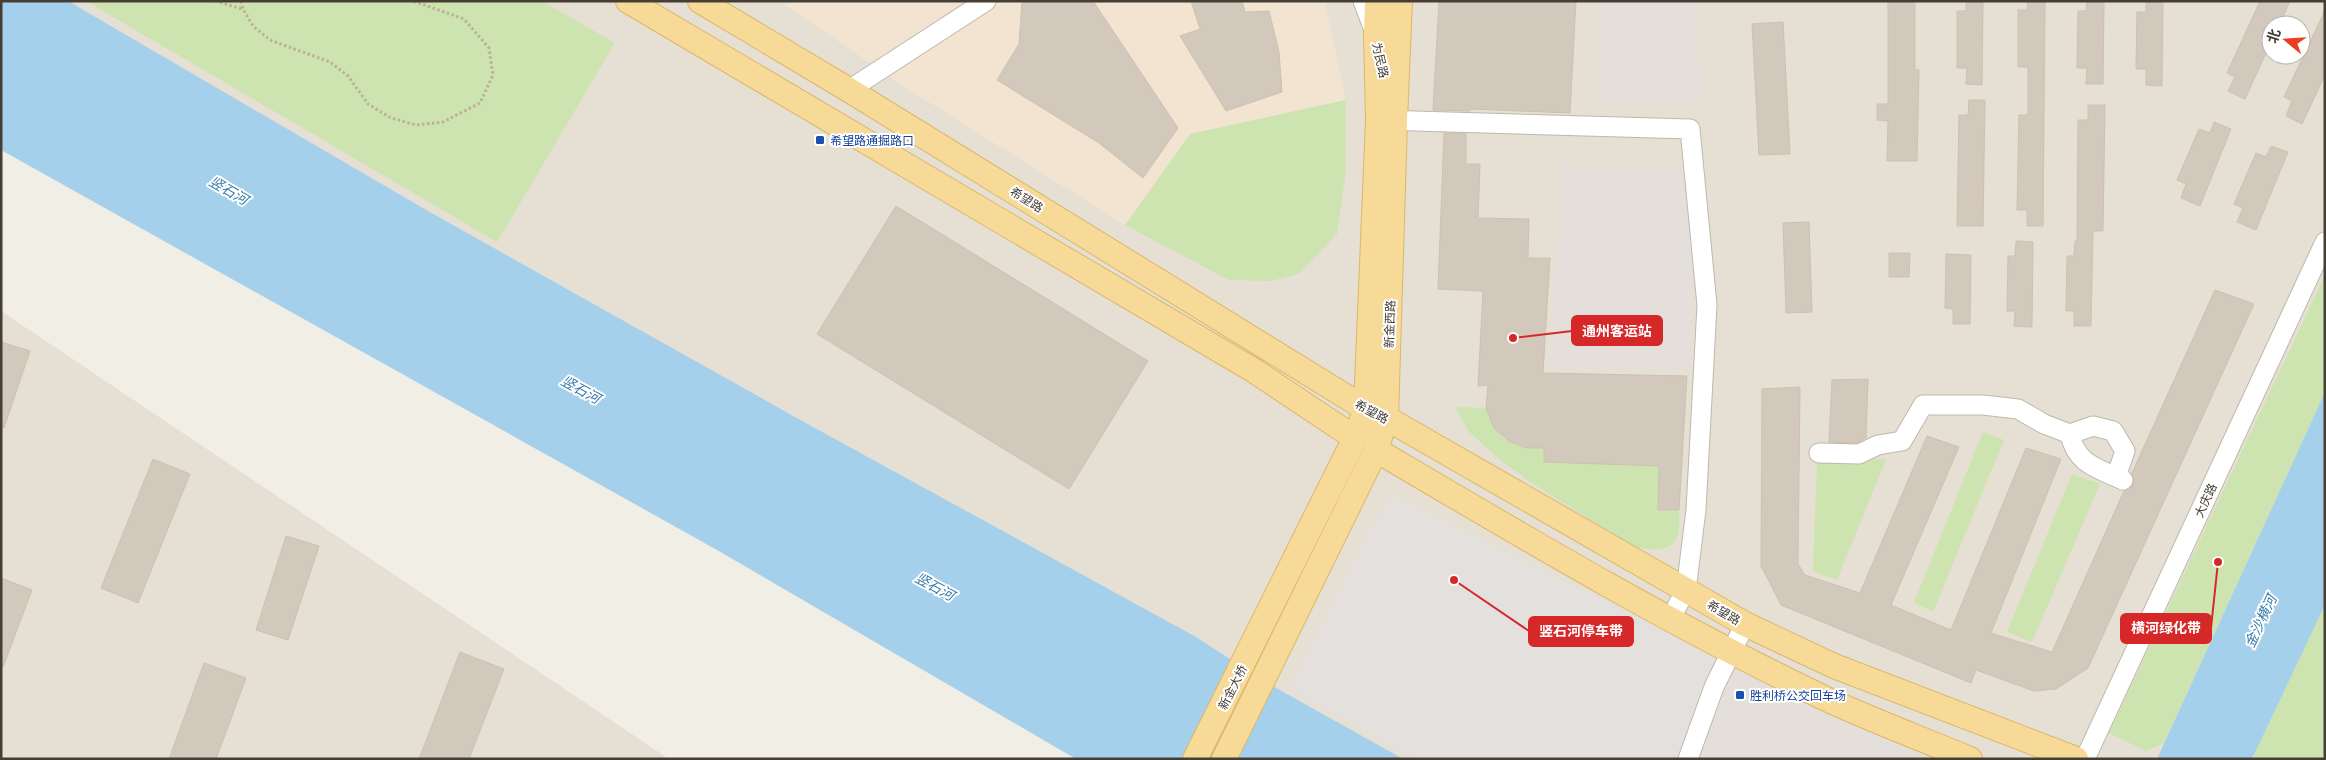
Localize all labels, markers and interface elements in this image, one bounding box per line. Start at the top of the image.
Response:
north arrow [2261,15,2311,65]
text: 北 [2263,27,2283,45]
street label: 为民路 [1370,41,1392,79]
place label: 希望路通掘路口 [830,133,914,147]
marker: 希望路通掘路口 [814,134,826,146]
water label: 竖石河 [207,172,254,209]
street label: 希望路 [1008,184,1046,214]
street label: 新金西路 [1381,300,1397,348]
callout: 通州客运站 [1572,316,1662,345]
text: 通州客运站 [1582,322,1652,339]
water label: 竖石河 [559,371,606,408]
street label: 希望路 [1353,396,1391,426]
street label: 大庆路 [2191,481,2219,519]
water label: 竖石河 [913,568,960,605]
water label: 金沙横河 [2240,589,2281,650]
street label: 希望路 [1705,597,1743,627]
callout: 横河绿化带 [2121,614,2211,643]
callout: 竖石河停车带 [1529,617,1633,646]
text: 横河绿化带 [2131,619,2201,636]
text: 竖石河停车带 [1539,622,1623,639]
street label: 新金大桥 [1215,662,1249,712]
place label: 胜利桥公交回车场 [1750,688,1846,702]
marker: 胜利桥公交回车场 [1734,689,1746,701]

